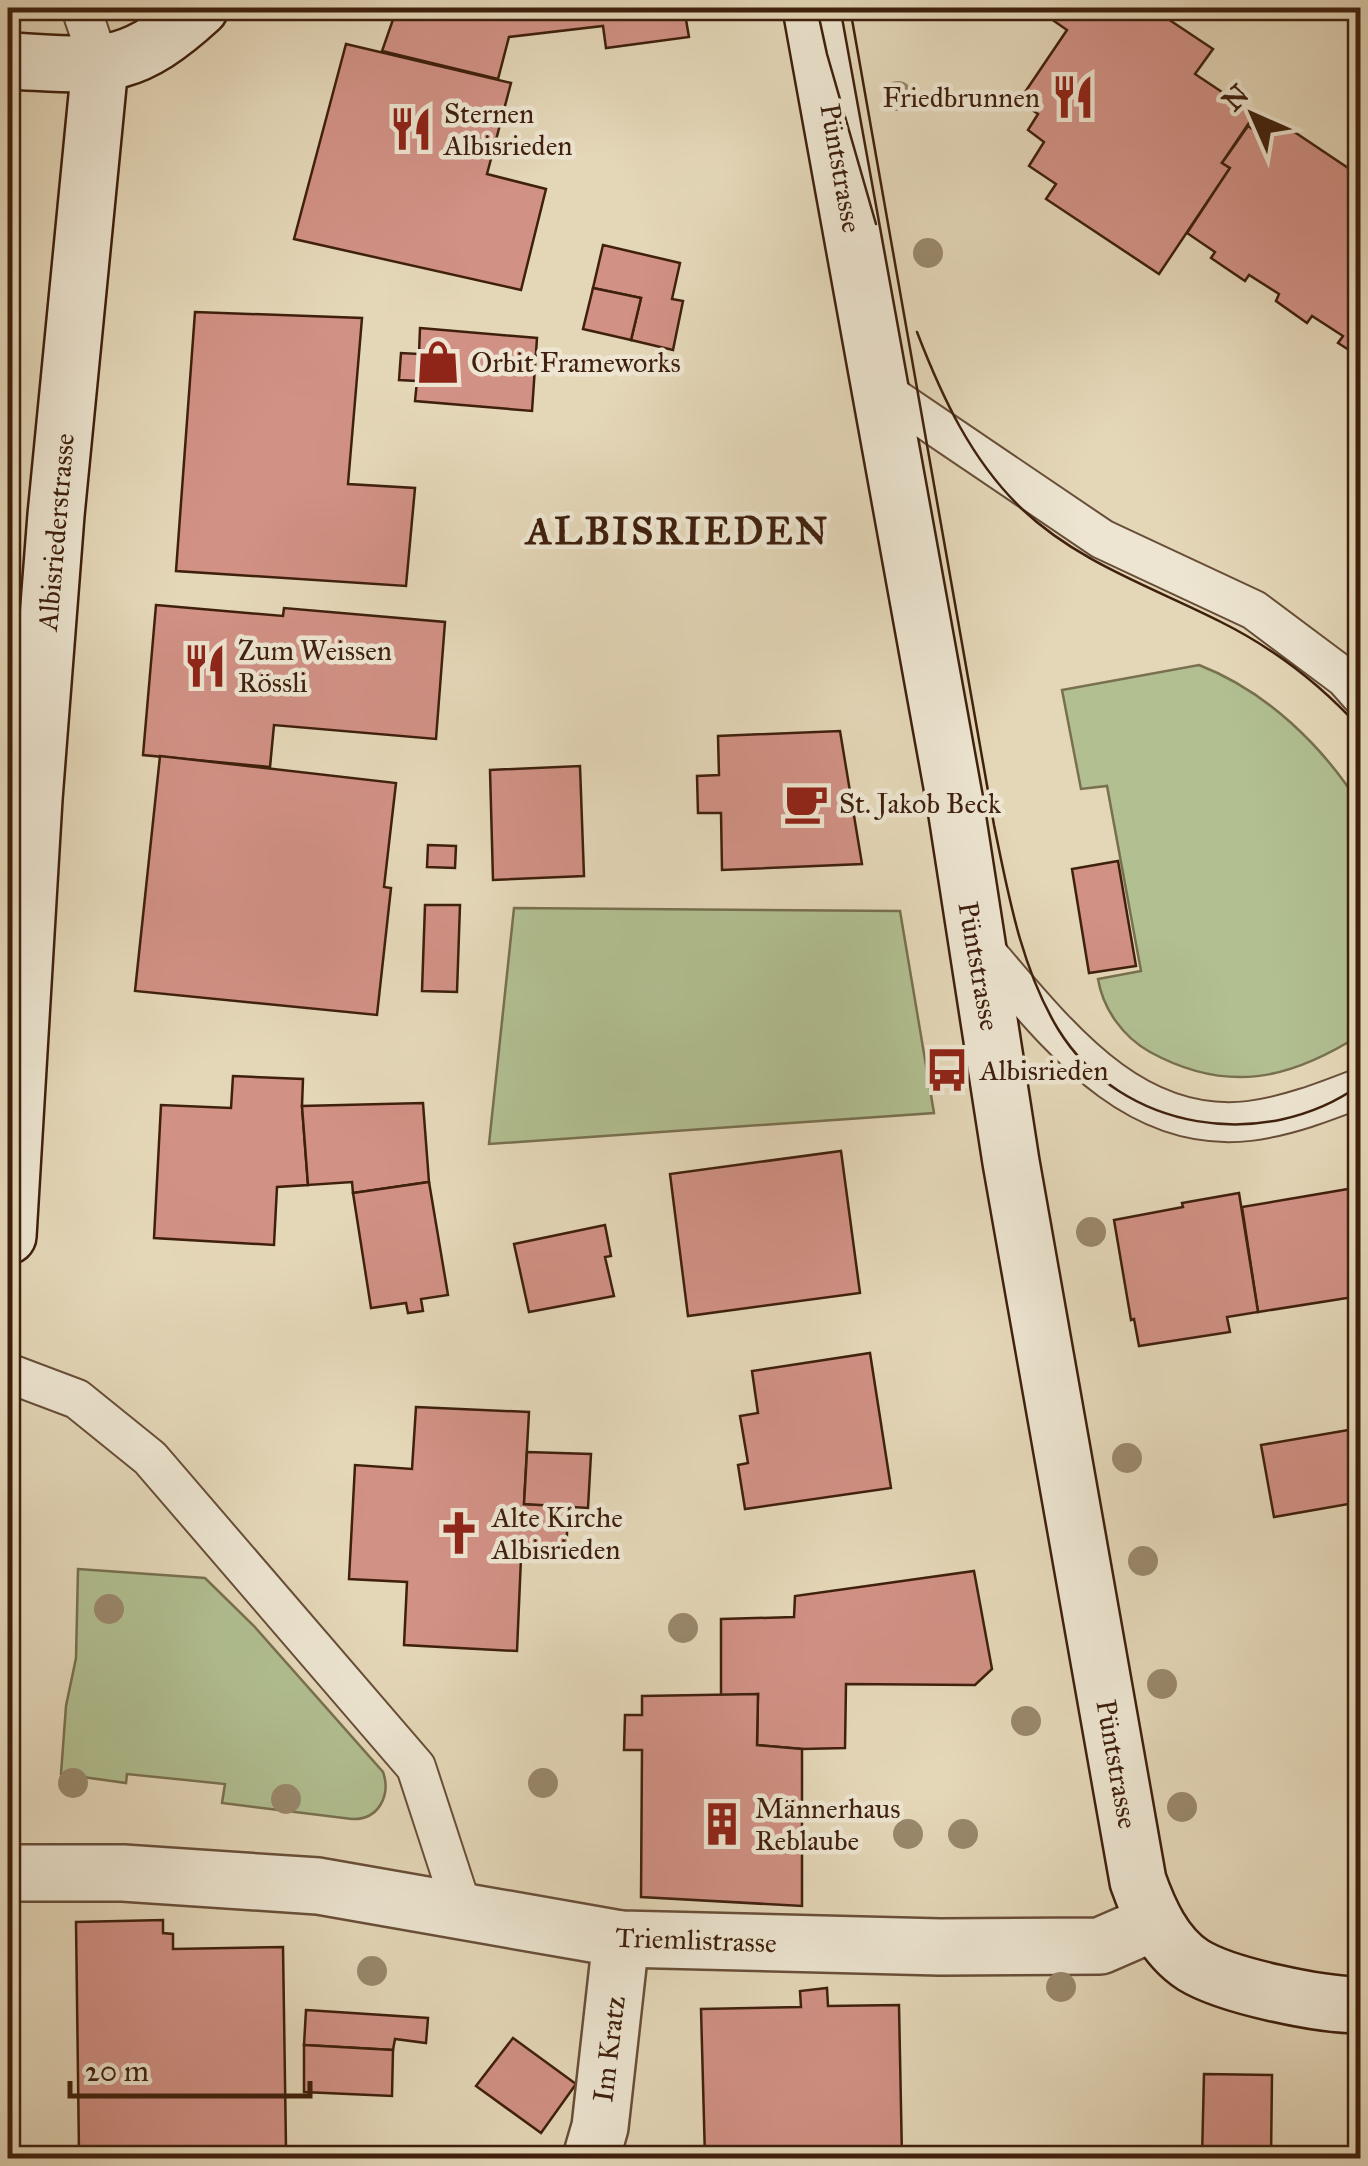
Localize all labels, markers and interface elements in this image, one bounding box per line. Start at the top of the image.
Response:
north arrow [1203,65,1303,165]
restaurant icon: Friedbrunnen [1049,73,1097,121]
text: N [1215,77,1257,118]
place label: Friedbrunnen [882,80,1040,115]
place label: Sternen Albisrieden [443,96,572,163]
street label: Püntstrasse [812,101,870,235]
restaurant icon: Sternen Albisrieden [387,105,435,153]
shop icon: Orbit Frameworks [414,338,462,386]
place label: Orbit Frameworks [471,345,681,380]
street label: Albisriederstrasse [30,432,82,633]
district label: ALBISRIEDEN [524,508,830,554]
place label: Zum Weissen Rössli [238,633,392,700]
restaurant icon: Zum Weissen Rössli [181,642,229,690]
cafe icon: St. Jakob Beck [782,779,830,827]
place label: St. Jakob Beck [839,786,1001,821]
street label: Püntstrasse [950,899,1008,1033]
bus stop icon: Albisrieden [923,1046,971,1094]
place label: Albisrieden [979,1053,1108,1088]
place label: Alte Kirche Albisrieden [491,1500,623,1567]
church icon: Alte Kirche Albisrieden [435,1509,483,1557]
street label: Püntstrasse [1088,1697,1146,1831]
place label: Männerhaus Reblaube [755,1791,900,1858]
building icon: Männerhaus Reblaube [698,1800,746,1848]
street label: Triemlistrasse [615,1920,777,1960]
street label: Im Kratz [585,1994,633,2104]
scale bar [70,2036,310,2098]
text: 20 m [85,2053,149,2089]

